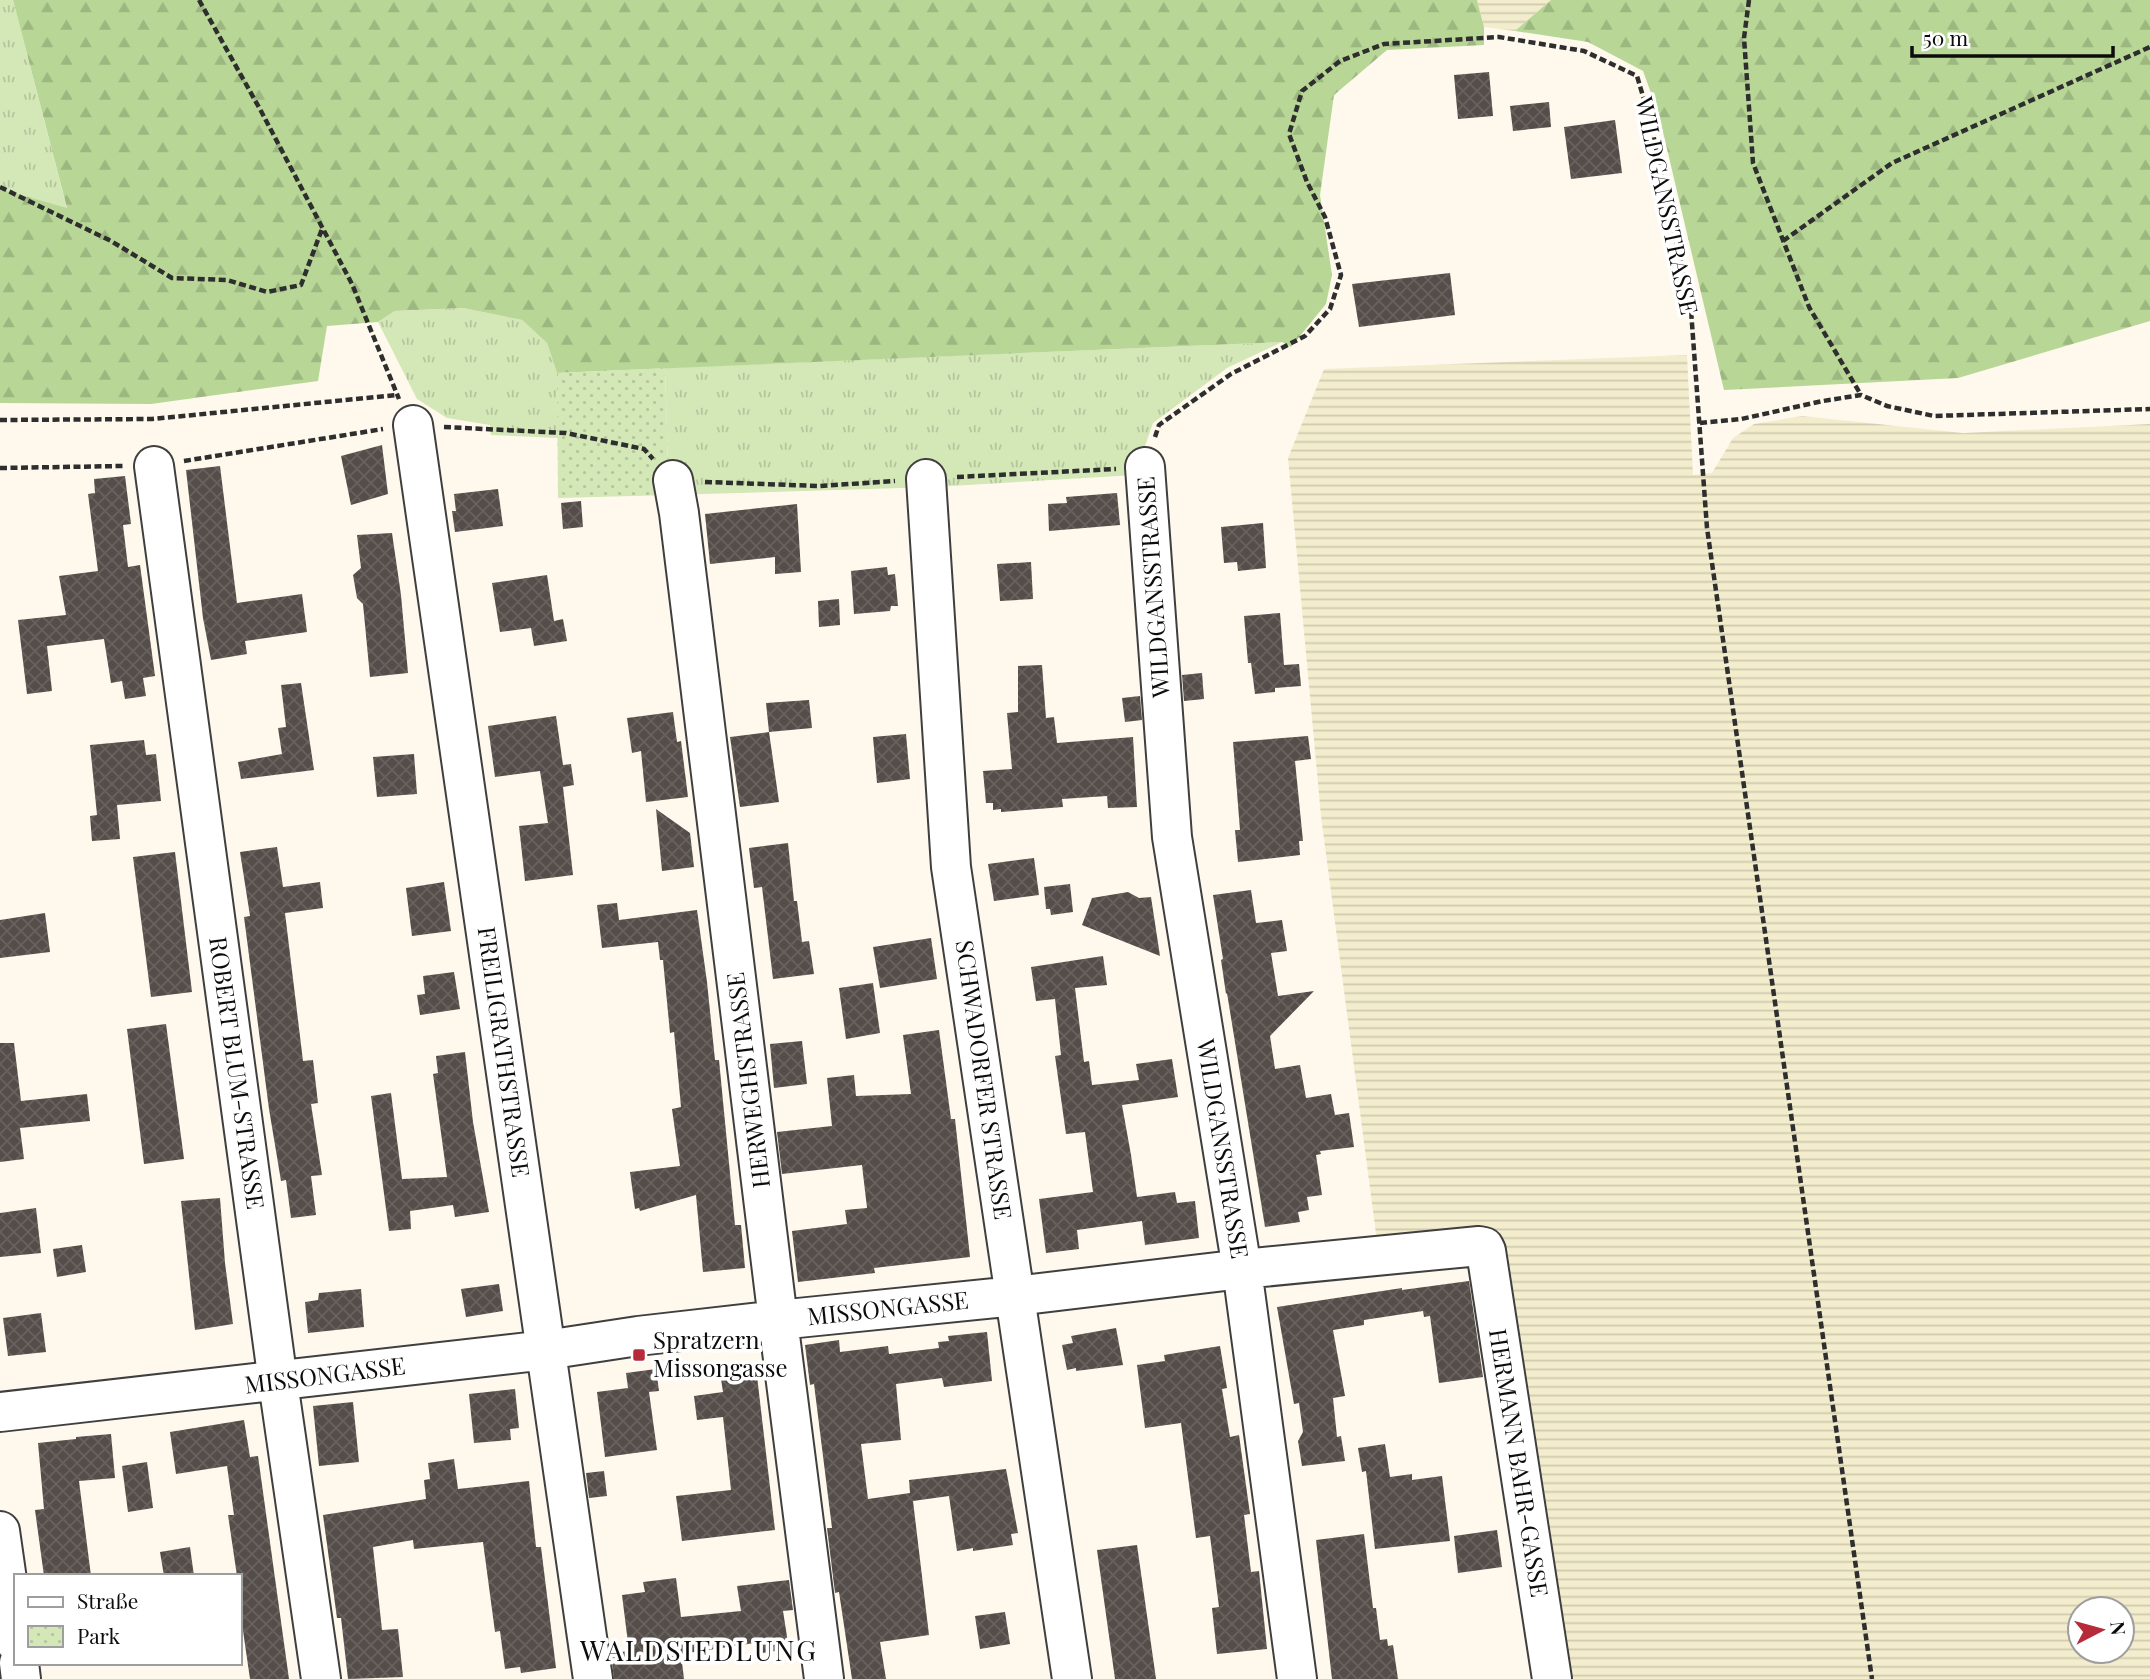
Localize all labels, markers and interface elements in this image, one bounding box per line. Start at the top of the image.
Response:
scale bar [1912,14,2113,58]
text: 50 m [1923,23,1969,51]
street label: WILDGANSSTRASSE [1629,93,1707,317]
street label: WILDGANSSTRASSE [1128,475,1176,700]
street label: FREILIGRATHSTRASSE [472,924,538,1179]
street label: ROBERT BLUM-STRASSE [203,934,273,1211]
street label: SCHWADORFER STRASSE [950,938,1020,1221]
street label: HERWEGHSTRASSE [718,970,776,1190]
street label: WILDGANSSTRASSE [1191,1036,1257,1261]
street label: MISSONGASSE [806,1283,970,1331]
place label: Spratzern Missongasse [653,1323,788,1383]
street label: HERMANN BAHR-GASSE [1483,1326,1557,1599]
marker: Spratzern Missongasse [631,1347,647,1363]
street label: MISSONGASSE [242,1348,407,1400]
legend [14,1574,242,1665]
text: Straße [77,1586,138,1614]
north arrow [2066,1595,2136,1665]
text: N [2105,1620,2133,1637]
text: Park [77,1621,121,1649]
district label: WALDSIEDLUNG [579,1631,818,1668]

